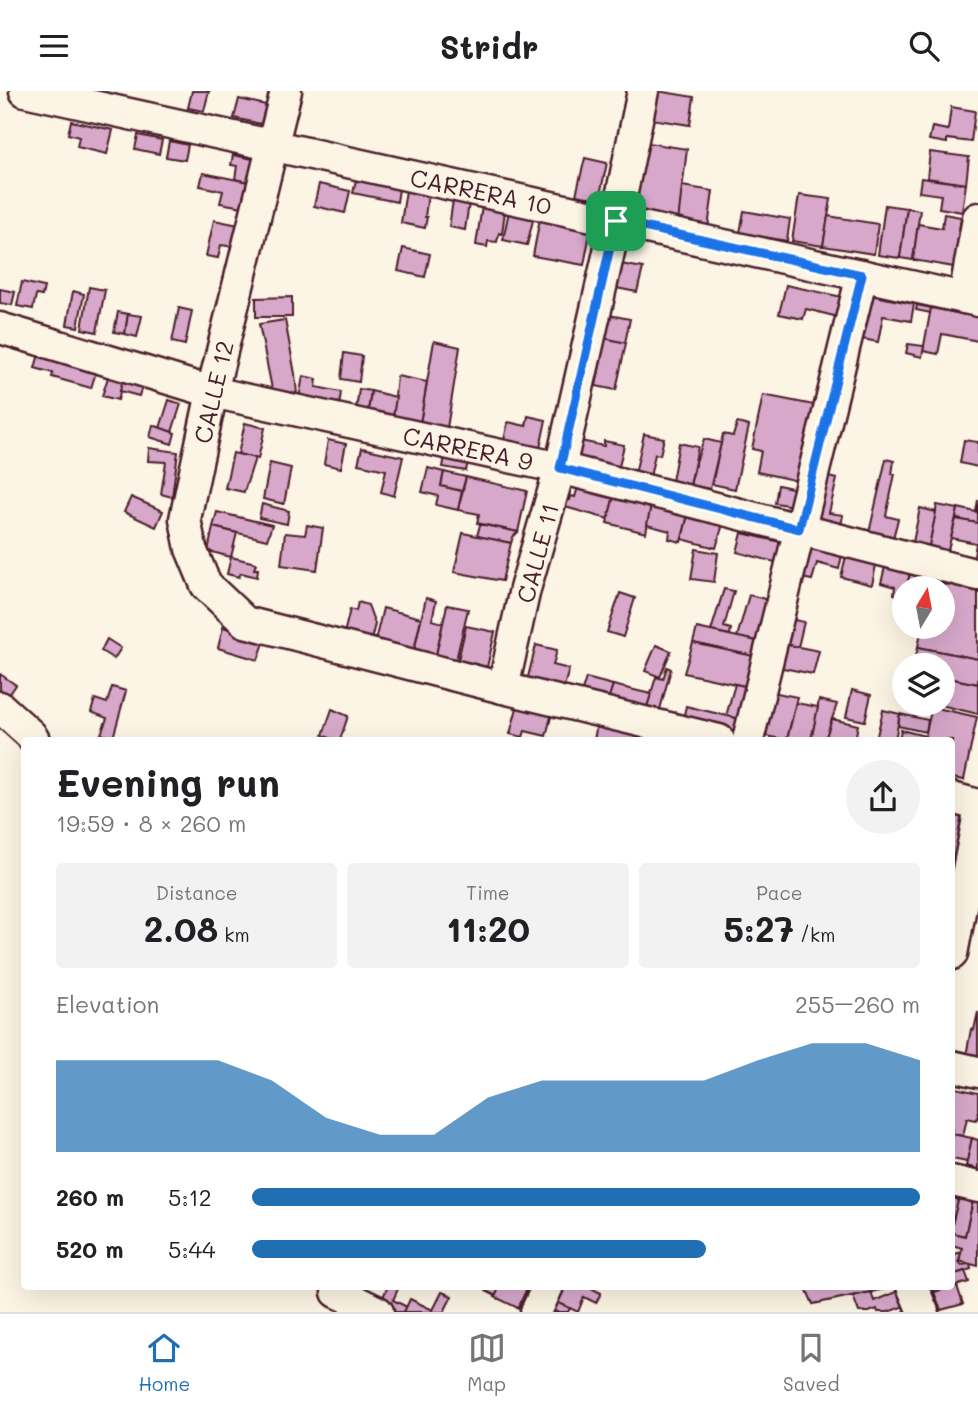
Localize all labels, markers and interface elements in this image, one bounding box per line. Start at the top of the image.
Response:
text: Stridr [440,25,538,67]
icon: menu [35,27,73,65]
icon: search [905,27,943,65]
street label: CARRERA 10 [408,161,555,221]
pin [586,191,646,251]
icon: arrive [597,202,635,240]
street label: CALLE 12 [186,338,240,446]
street label: CARRERA 9 [400,419,536,477]
street label: CALLE 11 [509,500,565,606]
north arrow [892,576,956,639]
map controls [892,576,955,716]
button: layers [892,653,955,716]
text: Evening run [56,757,280,807]
button: share [846,760,920,834]
text: 19:59 · 8 × 260 m [56,808,246,838]
text: Distance [156,880,238,905]
text: Time [466,880,510,905]
text: Pace [756,880,803,905]
text: 2.08 [144,905,218,951]
text: 11:20 [446,905,530,951]
text: 5:27 [723,905,794,951]
text: km [218,922,250,947]
text: /km [794,922,835,947]
text: Elevation [56,989,159,1019]
text: 255–260 m [795,989,920,1019]
text: 260 m [56,1182,124,1212]
text: 5:12 [168,1182,212,1212]
text: 520 m [56,1234,124,1264]
text: 5:44 [168,1234,216,1264]
tab: Home [139,1329,190,1396]
tab: Map [467,1329,506,1396]
tab: Saved [783,1329,839,1396]

